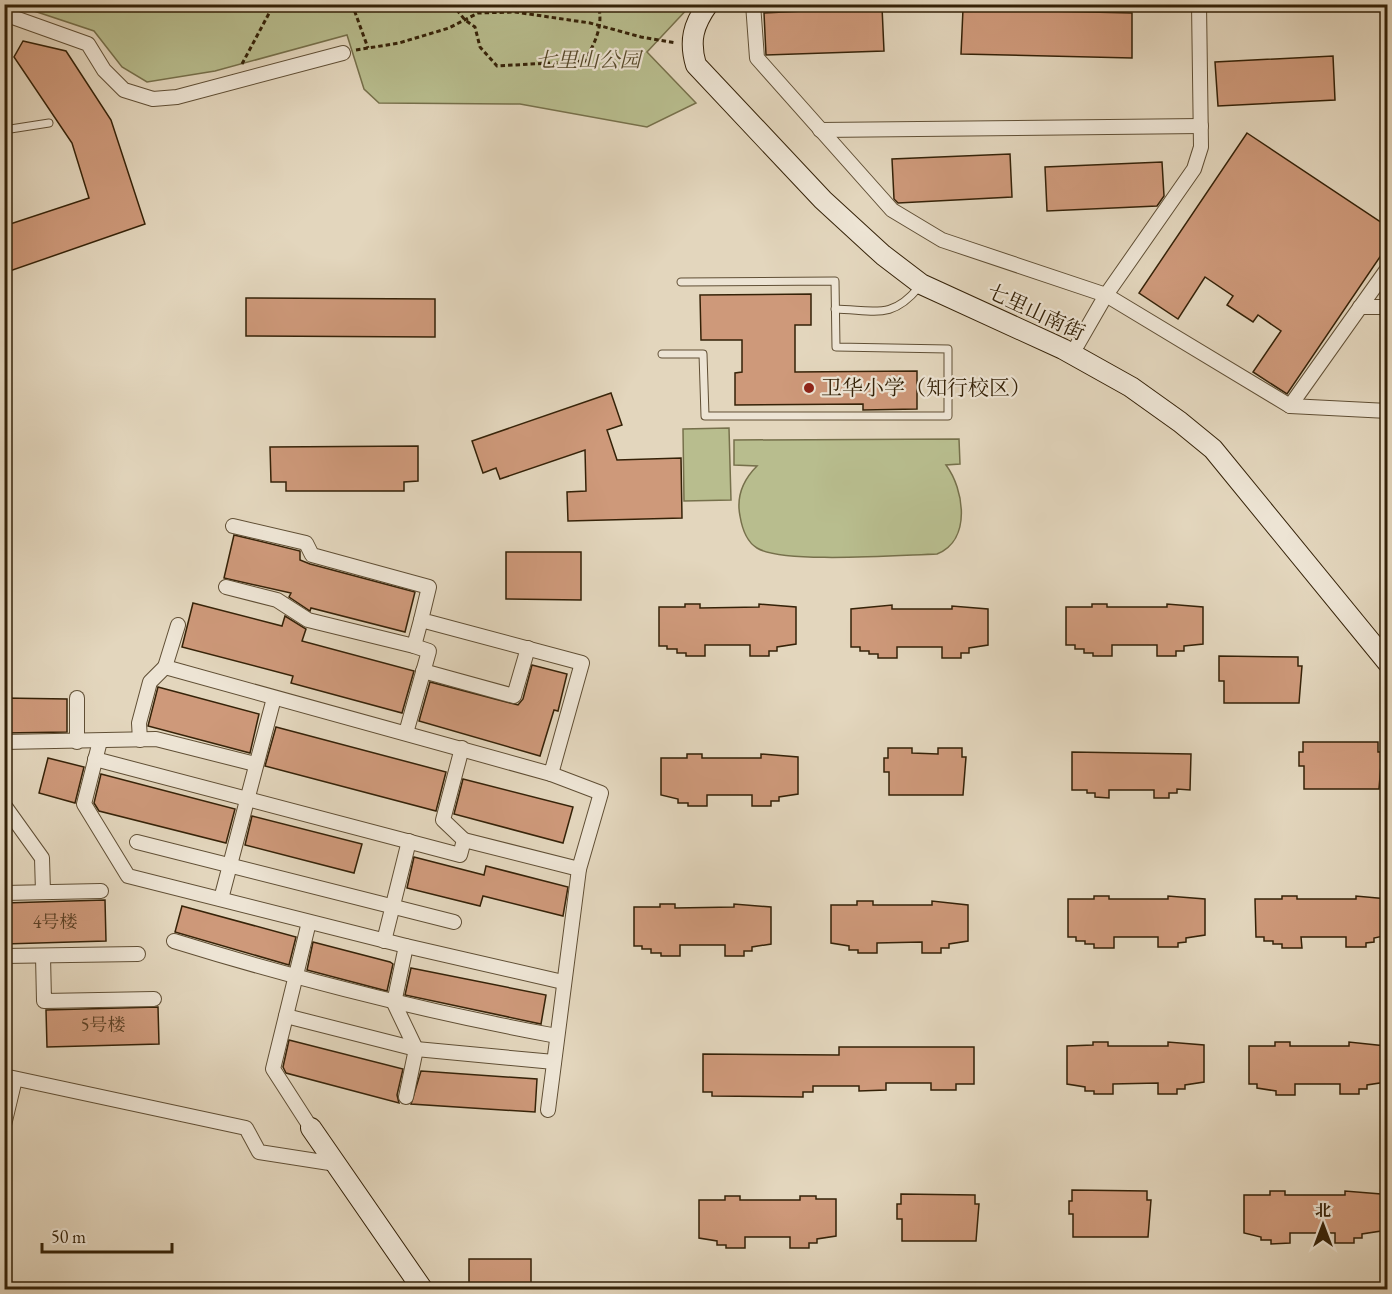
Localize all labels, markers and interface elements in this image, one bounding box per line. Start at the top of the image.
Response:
park label: 七里山公园 [536,46,643,73]
street label: 七里山南街 [983,277,1089,346]
place label: 卫华小学（知行校区） [821,374,1031,401]
marker: 卫华小学（知行校区） [802,381,816,395]
house number: 4号楼 [33,910,77,933]
house number: 5号楼 [81,1013,125,1036]
north arrow [1293,1195,1353,1255]
text: 北 [1315,1200,1331,1221]
scale bar [42,1216,172,1254]
text: 50 m [51,1225,86,1248]

